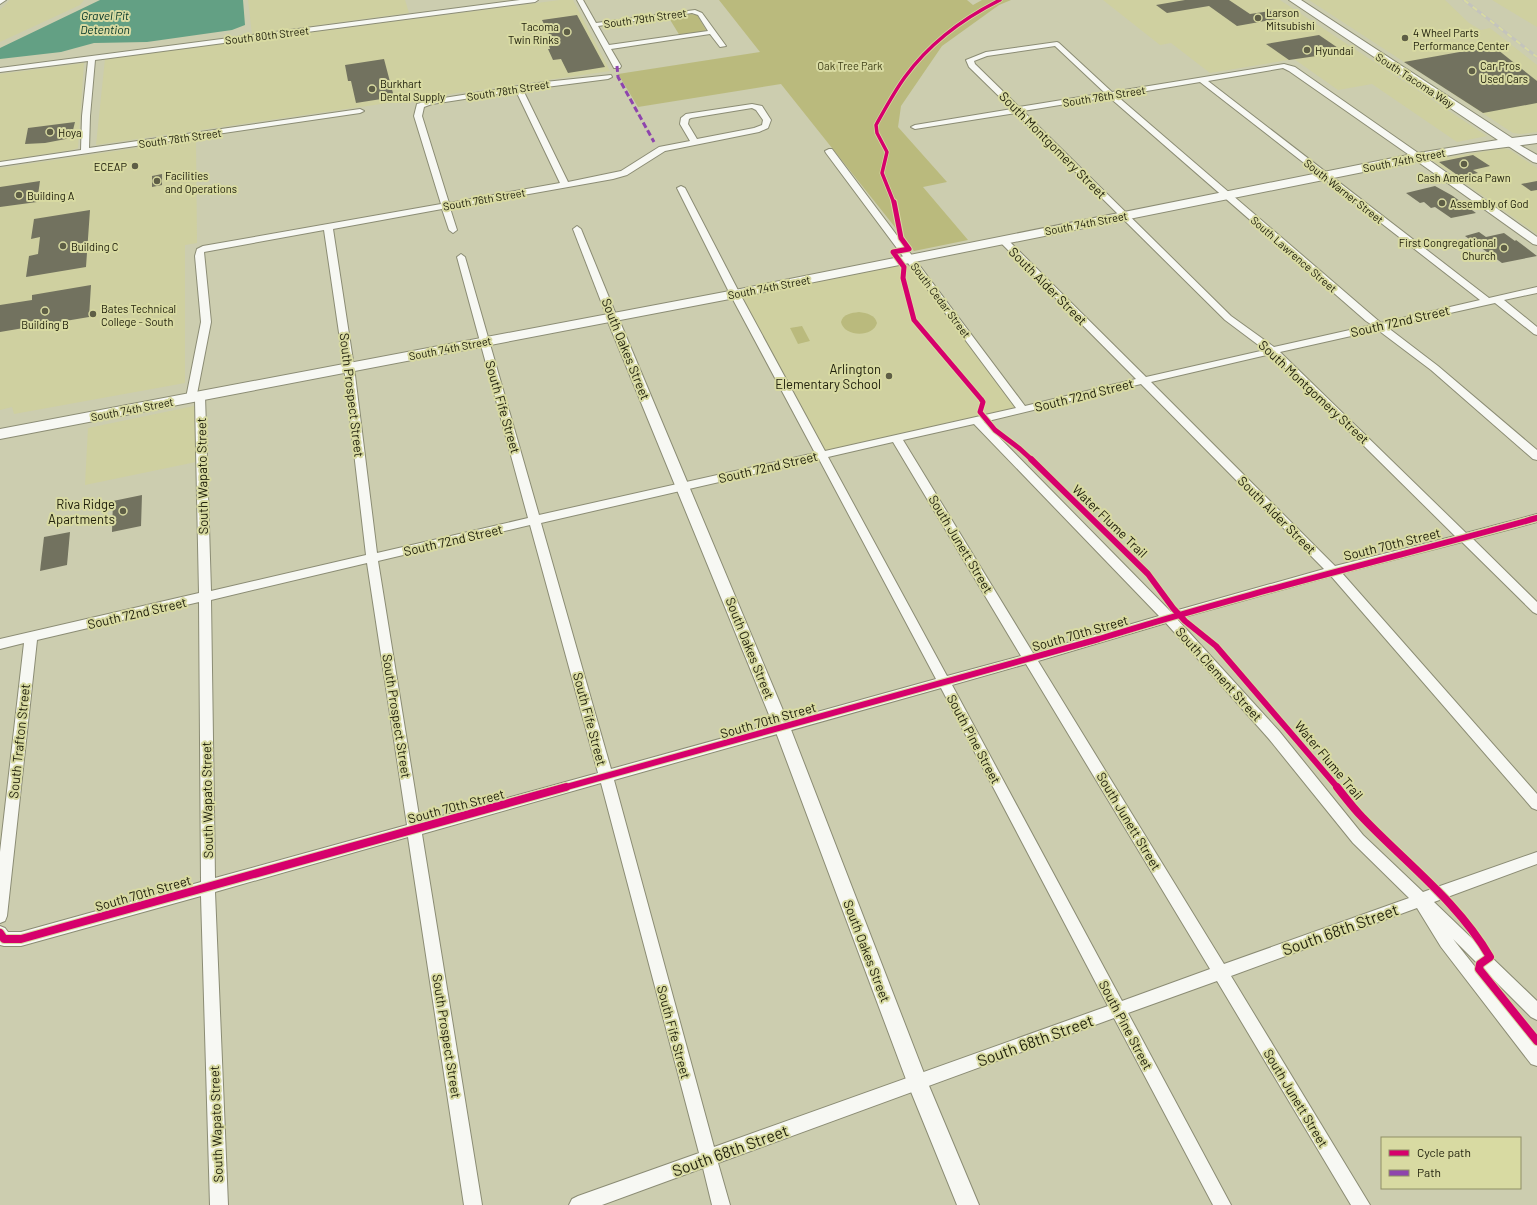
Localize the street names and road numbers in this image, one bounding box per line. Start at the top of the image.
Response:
street label: South 79th Street [603,6,687,30]
street label: South 80th Street [224,23,310,47]
street label: South Tacoma Way [1373,50,1457,110]
street label: South 78th Street [466,77,550,103]
street label: South 76th Street [1062,83,1146,109]
street label: South Montgomery Street [996,88,1110,202]
street label: South 78th Street [138,126,222,150]
street label: South 74th Street [1362,146,1446,174]
street label: South Warner Street [1302,156,1386,226]
street label: South 76th Street [442,185,526,213]
street label: South 74th Street [1044,209,1128,237]
street label: South Lawrence Street [1248,213,1340,295]
street label: South Alder Street [1006,244,1090,328]
street label: South Cedar Street [908,260,974,340]
street label: South 74th Street [727,273,811,301]
street label: South Oakes Street [598,296,654,402]
street label: South 72nd Street [1349,302,1451,340]
street label: South Prospect Street [336,332,368,458]
street label: South 74th Street [408,334,492,362]
street label: South Montgomery Street [1256,337,1372,447]
street label: South Fife Street [482,359,524,455]
street label: South 72nd Street [1033,375,1135,415]
street label: South 74th Street [90,395,174,423]
street label: South Wapato Street [193,417,211,535]
street label: South 72nd Street [717,448,819,486]
street label: South Alder Street [1235,473,1319,557]
street label: Water Flume Trail [1069,481,1151,561]
street label: South Junett Street [925,492,997,596]
street label: South 72nd Street [402,521,504,559]
street label: South 70th Street [1342,524,1442,564]
street label: South 72nd Street [86,594,188,632]
street label: South Oakes Street [722,595,778,701]
street label: South 70th Street [1030,612,1130,654]
street label: South Clement Street [1172,624,1266,724]
street label: South Prospect Street [379,653,415,779]
street label: South Fife Street [570,671,610,767]
street label: South Trafton Street [5,683,33,799]
street label: South Pine Street [944,692,1004,786]
street label: South 70th Street [718,699,818,741]
street label: Water Flume Trail [1291,717,1367,803]
street label: South Wapato Street [198,741,216,859]
street label: South Junett Street [1093,769,1165,873]
street label: South 70th Street [406,785,506,827]
street label: South 70th Street [93,872,193,914]
street label: South Oakes Street [840,898,894,1004]
street label: South 68th Street [1279,899,1401,959]
street label: South Prospect Street [429,973,465,1099]
street label: South Pine Street [1096,978,1156,1072]
street label: South Fife Street [654,984,694,1080]
street label: South 68th Street [974,1010,1096,1070]
street label: South Junett Street [1260,1046,1332,1150]
street label: South Wapato Street [206,1065,226,1183]
street label: South 68th Street [669,1120,791,1180]

